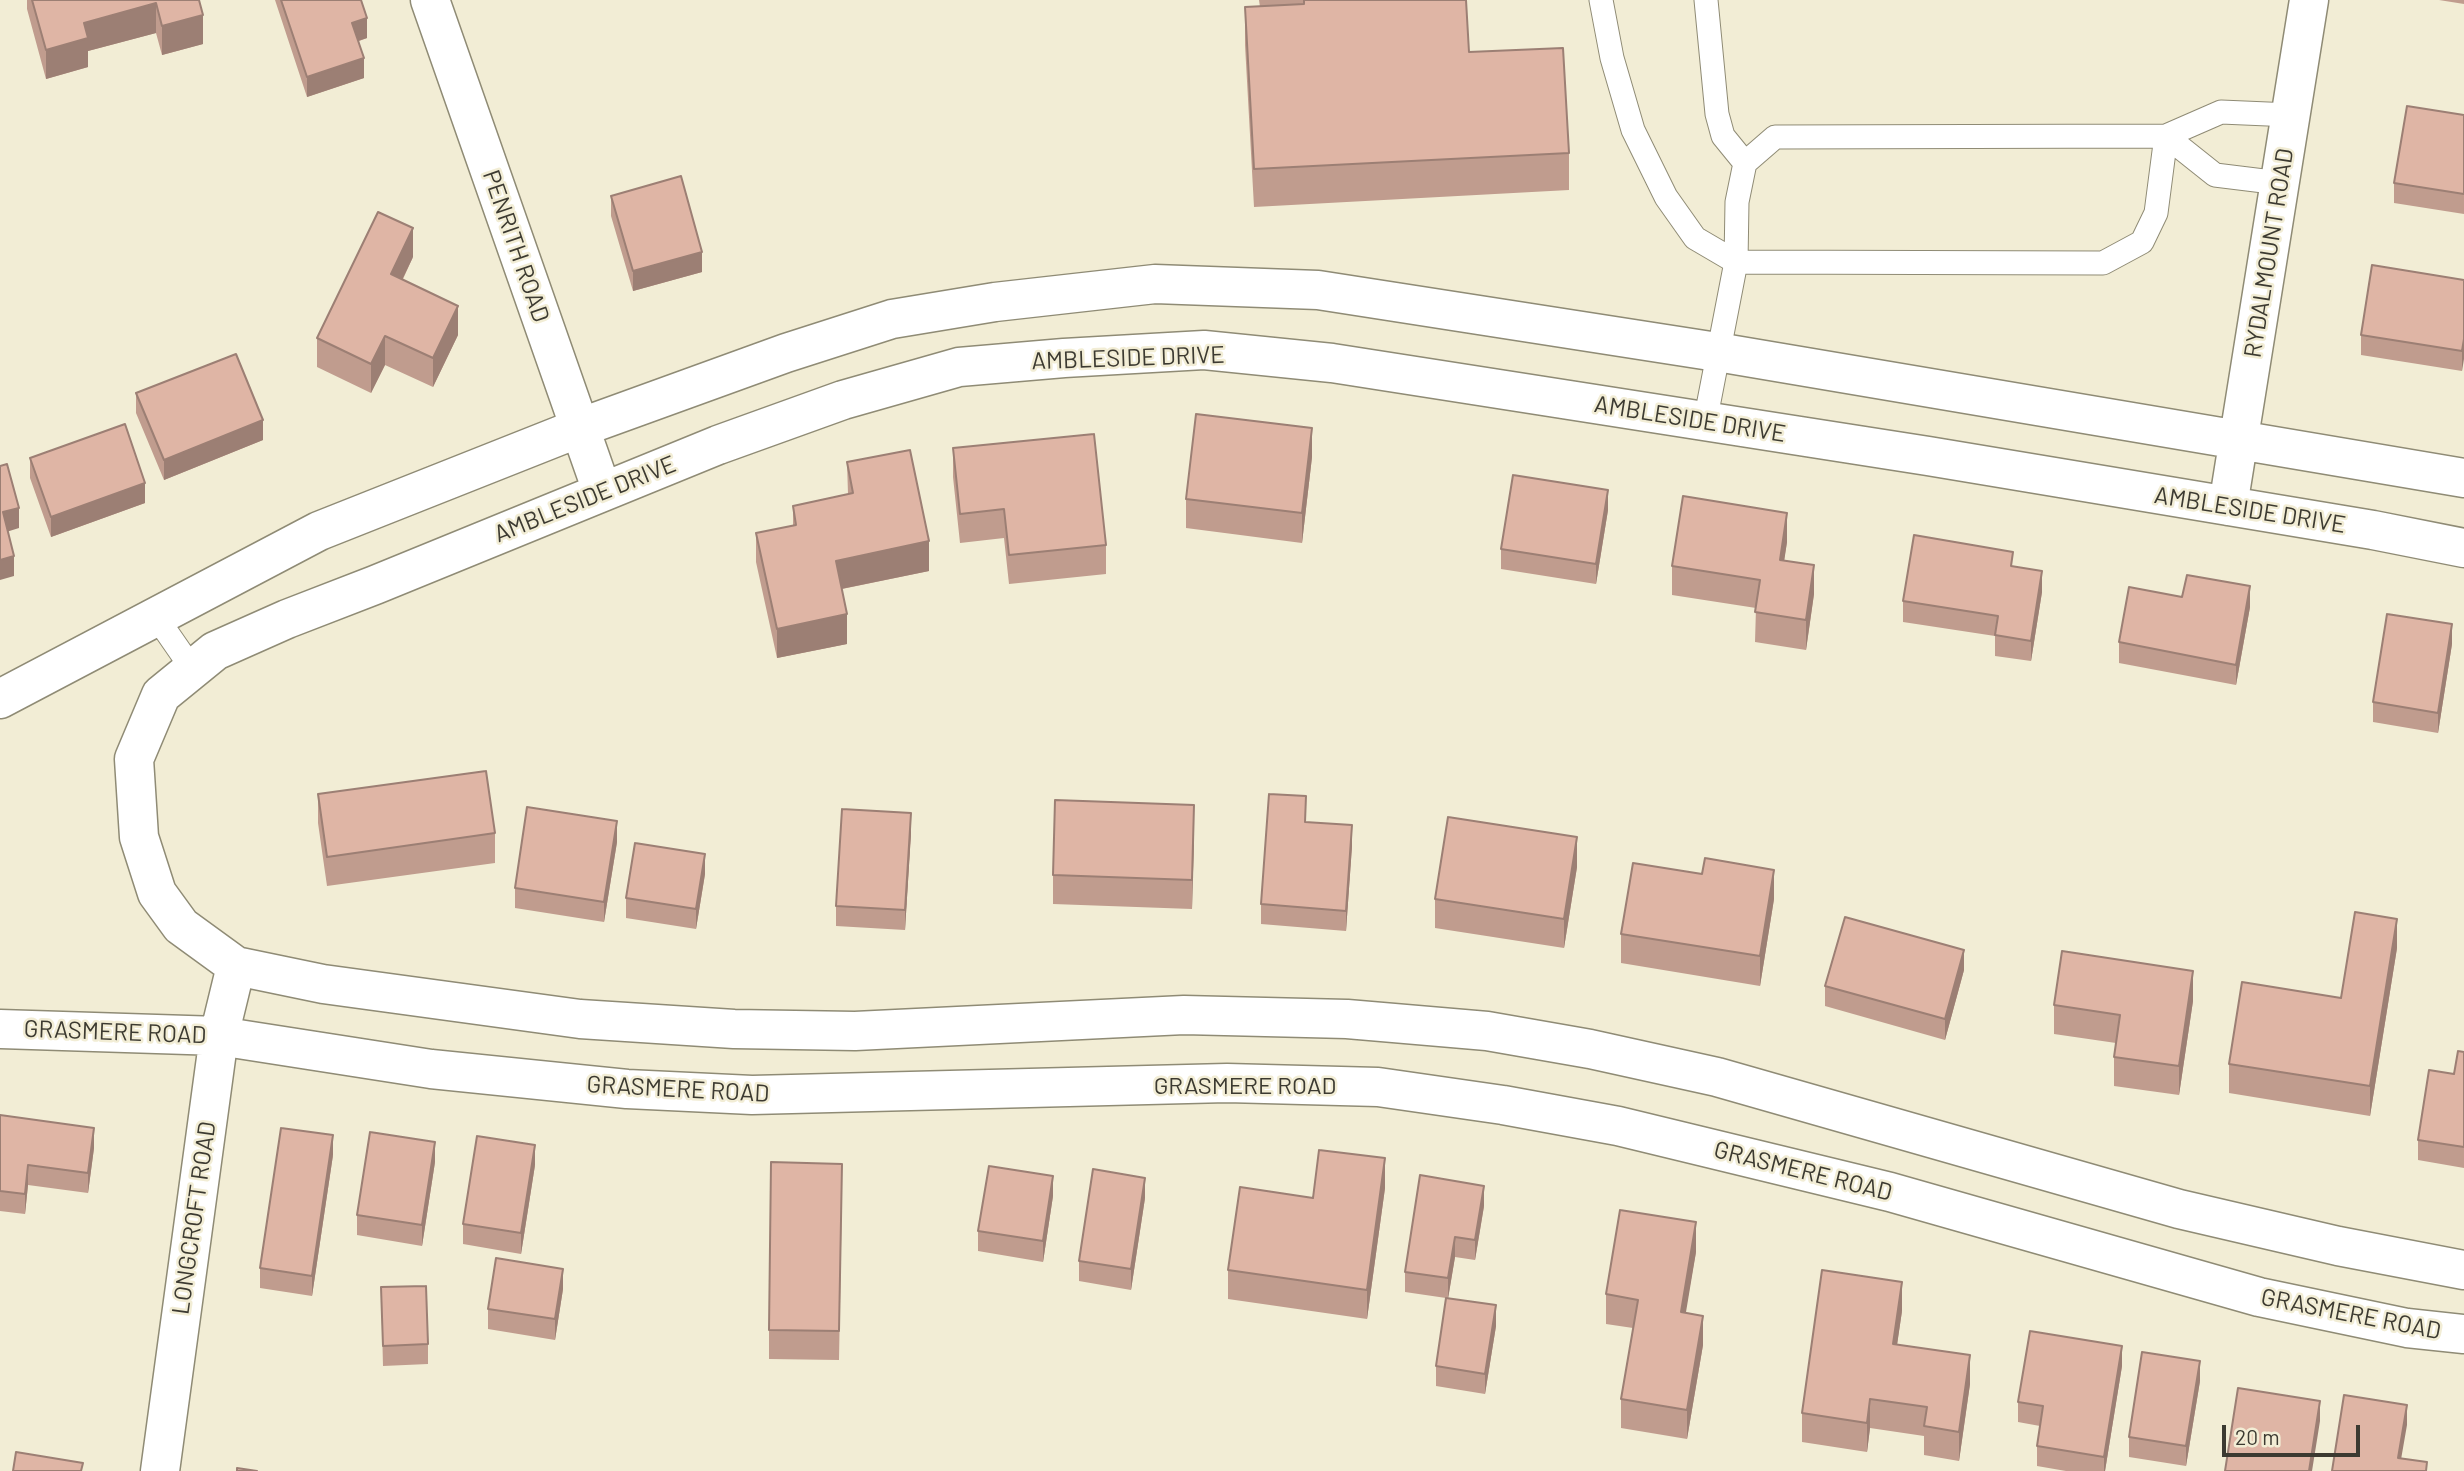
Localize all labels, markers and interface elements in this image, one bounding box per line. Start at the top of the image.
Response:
street label: RYDALMOUNT ROAD [2238,146,2300,360]
street label: PENRITH ROAD [477,166,555,326]
street label: AMBLESIDE DRIVE [1031,340,1225,376]
street label: AMBLESIDE DRIVE [1592,390,1788,448]
street label: AMBLESIDE DRIVE [490,449,680,549]
street label: AMBLESIDE DRIVE [2152,481,2348,539]
street label: GRASMERE ROAD [23,1014,207,1050]
street label: GRASMERE ROAD [586,1070,770,1108]
street label: GRASMERE ROAD [1154,1072,1336,1100]
street label: LONGCROFT ROAD [166,1120,222,1316]
street label: GRASMERE ROAD [1711,1135,1895,1207]
street label: GRASMERE ROAD [2259,1282,2443,1346]
scale bar [2226,1412,2364,1456]
text: 20 m [2235,1424,2280,1449]

